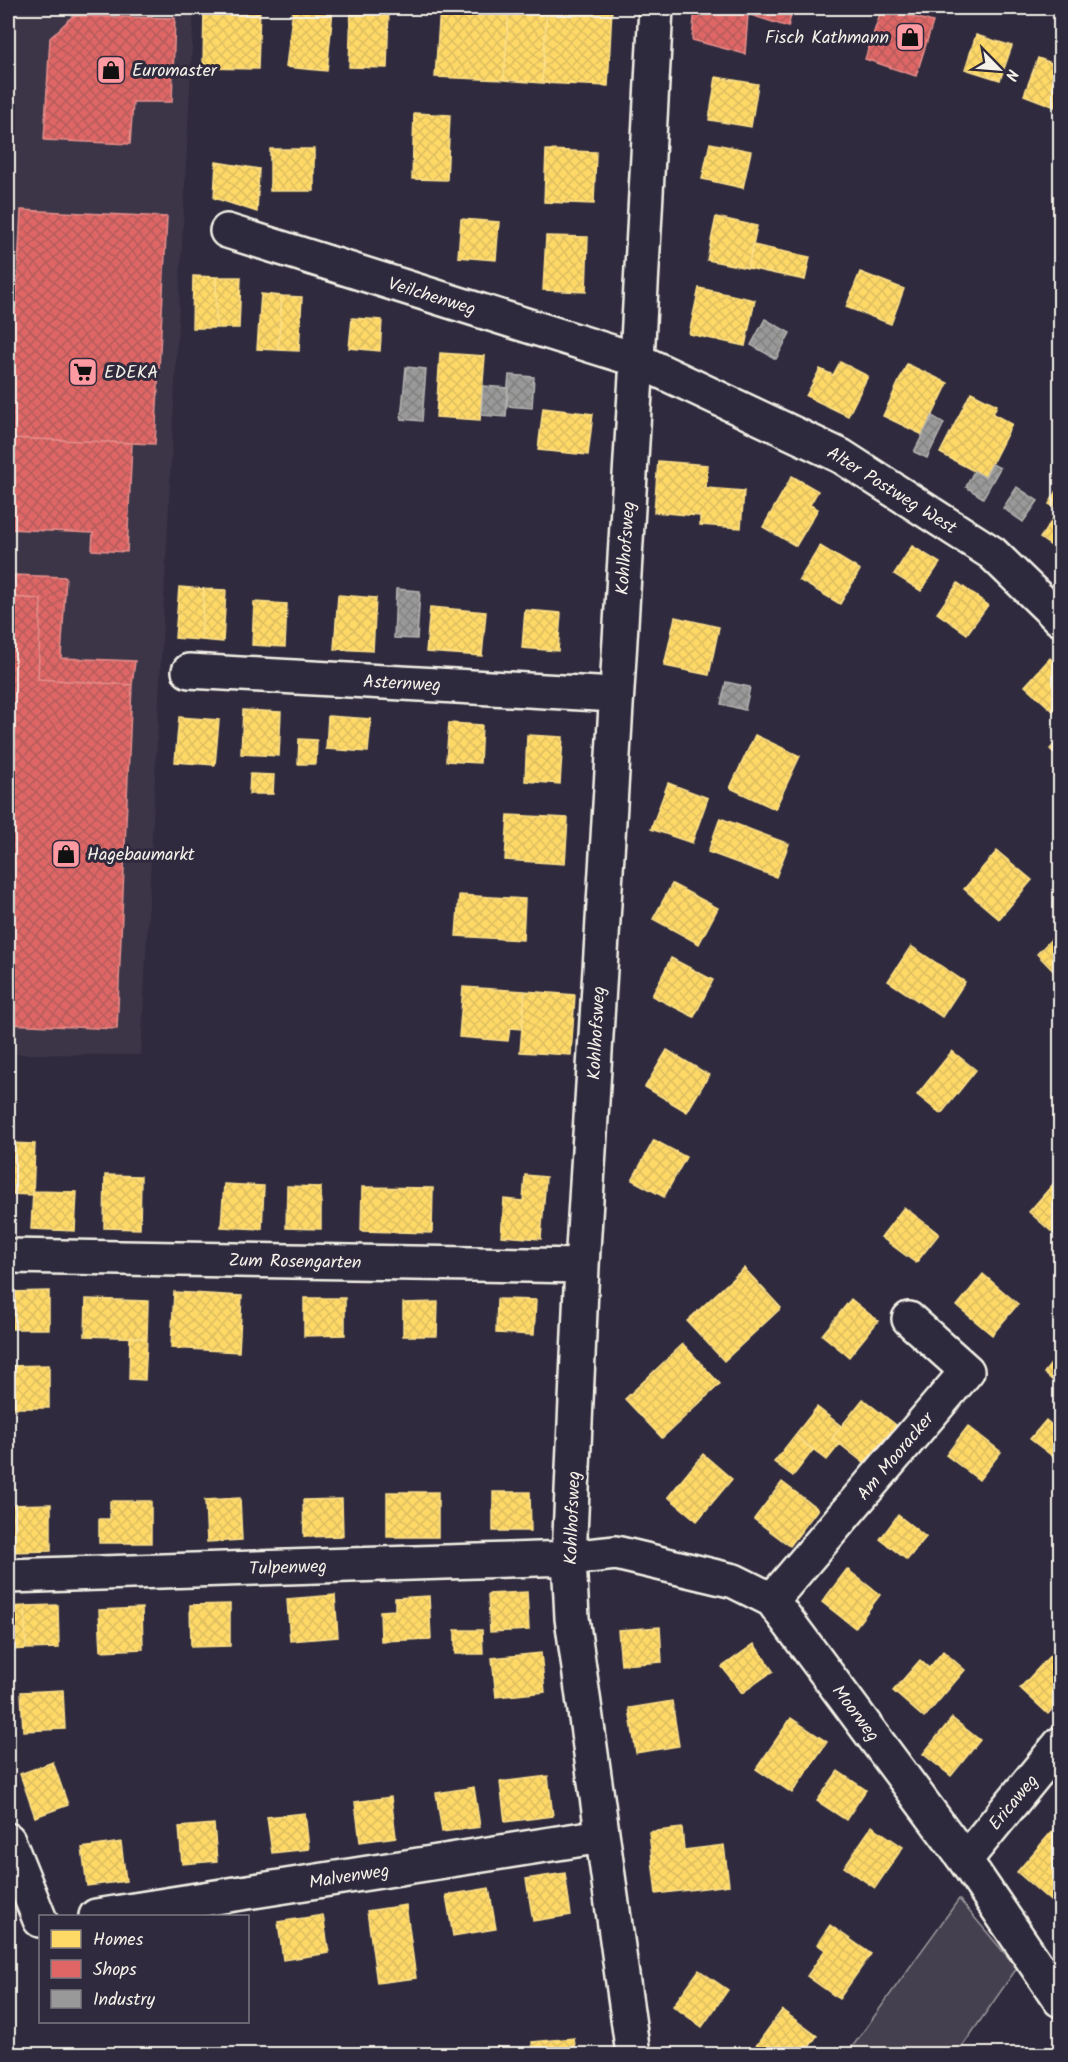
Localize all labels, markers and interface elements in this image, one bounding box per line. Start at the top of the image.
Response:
shop icon: Fisch Kathmann [894,21,926,53]
place label: Fisch Kathmann [765,24,889,53]
north arrow [969,39,1029,99]
shop icon: Euromaster [95,54,127,86]
place label: Euromaster [132,57,218,86]
text: N [998,65,1025,85]
street label: Veilchenweg [384,270,479,325]
supermarket icon: EDEKA [67,356,99,388]
place label: EDEKA [104,359,158,388]
street label: Alter Postweg West [820,440,963,544]
street label: Kohlhofsweg [609,500,644,596]
street label: Asternweg [362,668,442,701]
shop icon: Hagebaumarkt [50,838,82,870]
place label: Hagebaumarkt [87,841,196,870]
street label: Kohlhofsweg [581,985,614,1081]
street label: Zum Rosengarten [228,1247,362,1278]
street label: Am Mooracker [850,1406,943,1508]
street label: Kohlhofsweg [557,1471,590,1565]
street label: Tulpenweg [249,1553,327,1584]
street label: Moorweg [824,1679,886,1749]
street label: Ericaweg [982,1768,1046,1838]
street label: Malvenweg [307,1857,392,1898]
legend [39,1915,249,2023]
text: Homes [93,1926,144,1955]
text: Shops [93,1956,137,1985]
text: Industry [93,1986,155,2015]

